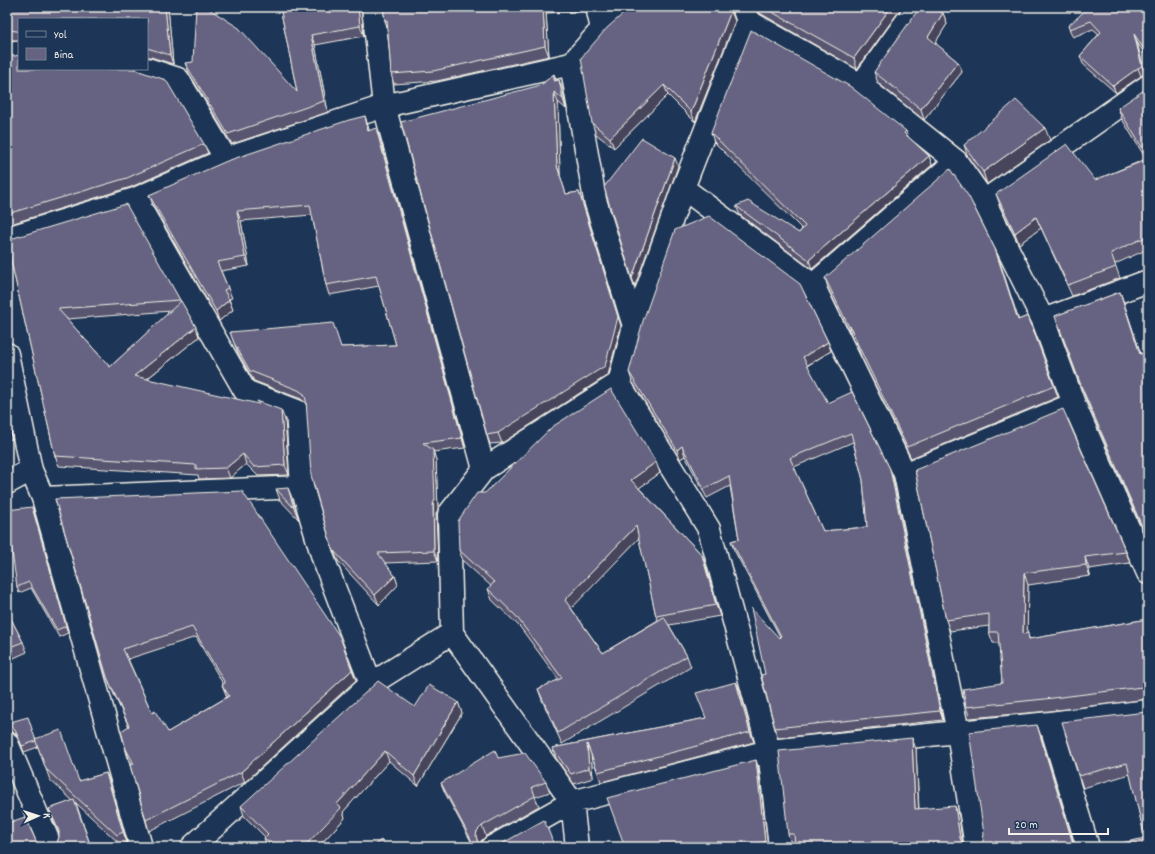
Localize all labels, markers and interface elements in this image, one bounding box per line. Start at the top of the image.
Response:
legend [18,18,148,70]
text: Yol [54,27,67,44]
text: Bina [54,47,73,64]
north arrow [18,796,58,836]
scale bar [1009,810,1108,836]
text: K [38,813,54,819]
text: 20 m [1015,817,1038,834]

